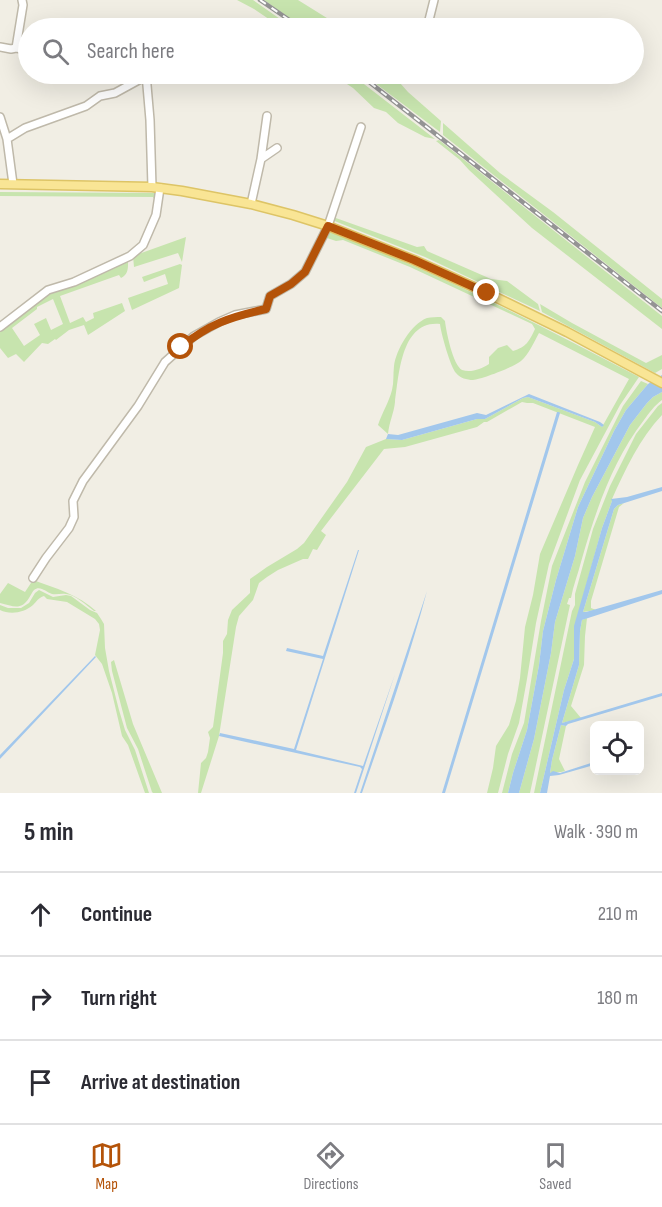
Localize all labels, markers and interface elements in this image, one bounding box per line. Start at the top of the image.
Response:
search box [18,18,644,84]
icon: search [39,35,72,68]
text: Search here [87,38,174,65]
route end [473,279,499,305]
route start [167,333,193,359]
map controls [590,721,644,775]
button: locate [590,721,644,775]
text: 5 min [24,817,74,848]
text: Walk · 390 m [554,820,638,844]
icon: ahead [24,898,57,931]
text: Continue [81,901,152,928]
text: 210 m [598,902,638,926]
icon: right [24,982,57,1015]
text: Turn right [81,985,157,1012]
text: 180 m [597,986,638,1010]
icon: arrive [24,1066,57,1099]
text: Arrive at destination [81,1069,240,1096]
tab: Map [90,1139,123,1194]
tab: Directions [303,1139,359,1194]
tab: Saved [539,1139,572,1194]

